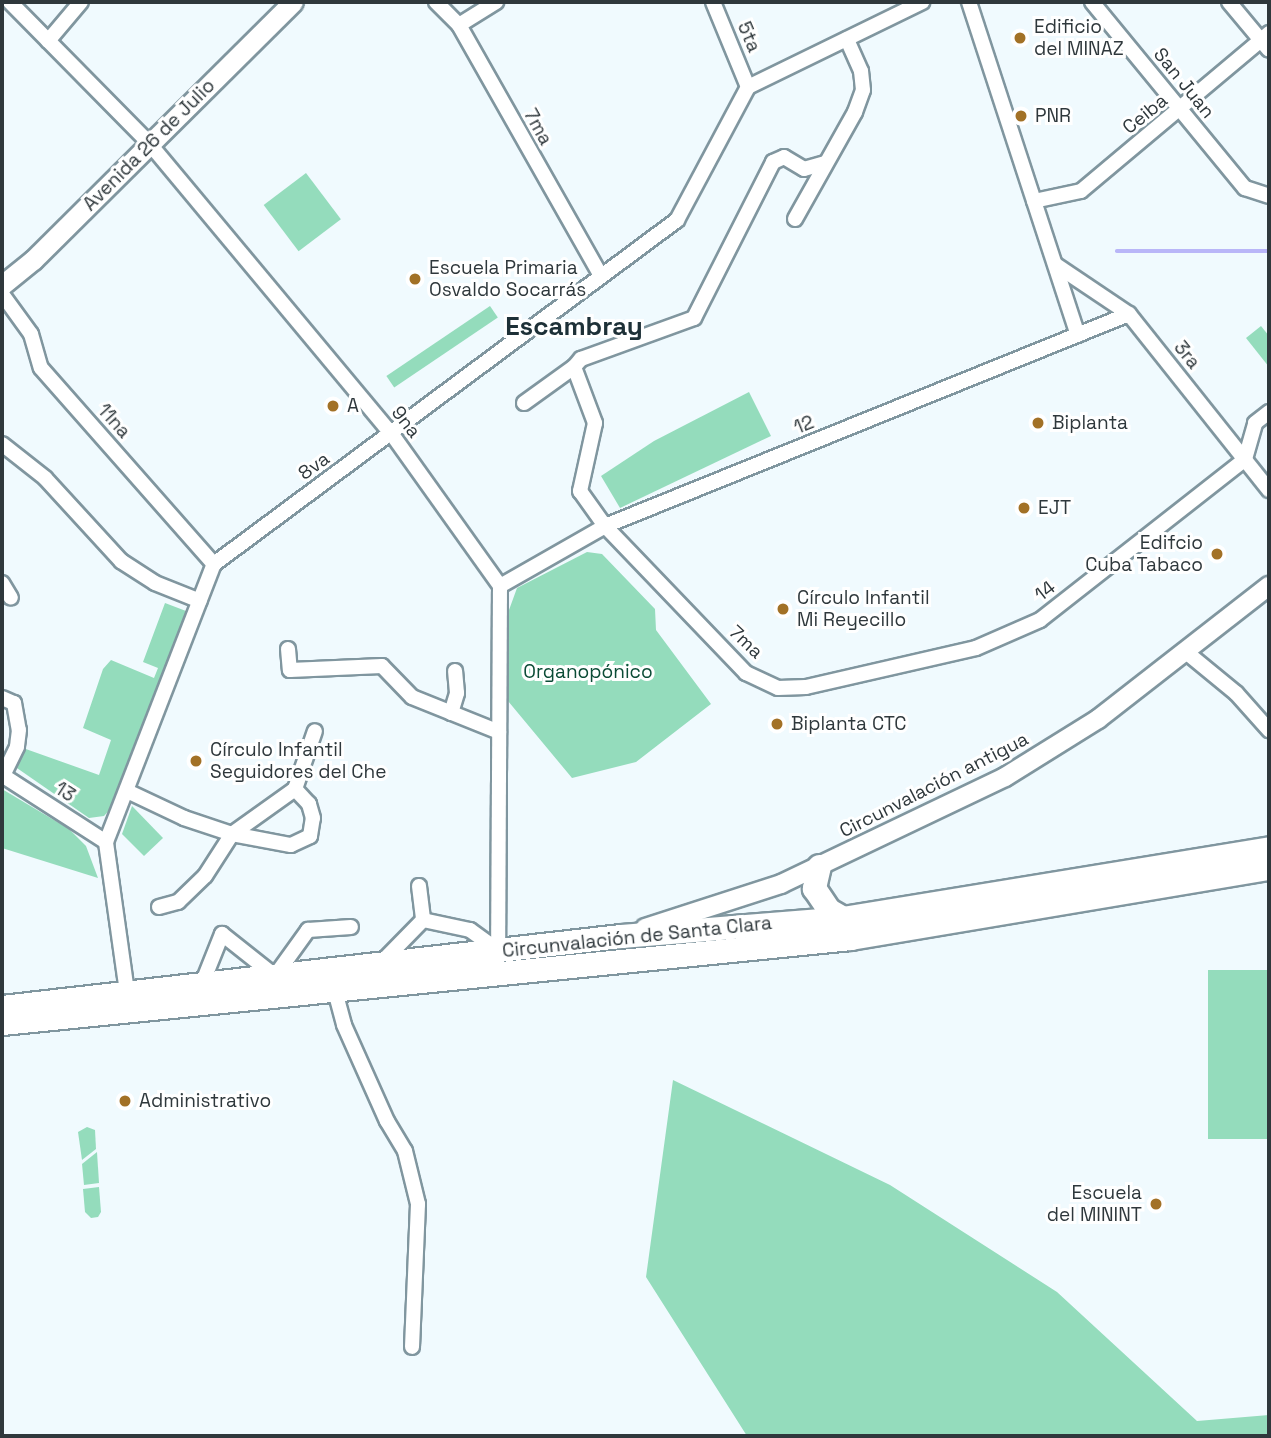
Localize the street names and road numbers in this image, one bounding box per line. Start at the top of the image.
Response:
street label: 5ta [732,18,766,56]
street label: San Juan [1149,43,1219,123]
street label: Avenida 26 de Julio [78,74,220,216]
street label: Ceiba [1118,89,1172,139]
street label: 7ma [519,105,557,149]
street label: 3ra [1169,336,1205,374]
street label: 11na [93,399,135,443]
street label: 9na [386,402,426,442]
street label: 12 [791,411,817,439]
street label: 8va [294,447,334,485]
street label: 14 [1030,576,1060,606]
street label: 7ma [724,621,768,663]
street label: Circunvalación antigua [836,727,1032,843]
street label: 13 [51,777,79,807]
street label: Circunvalación de Santa Clara [501,912,773,962]

